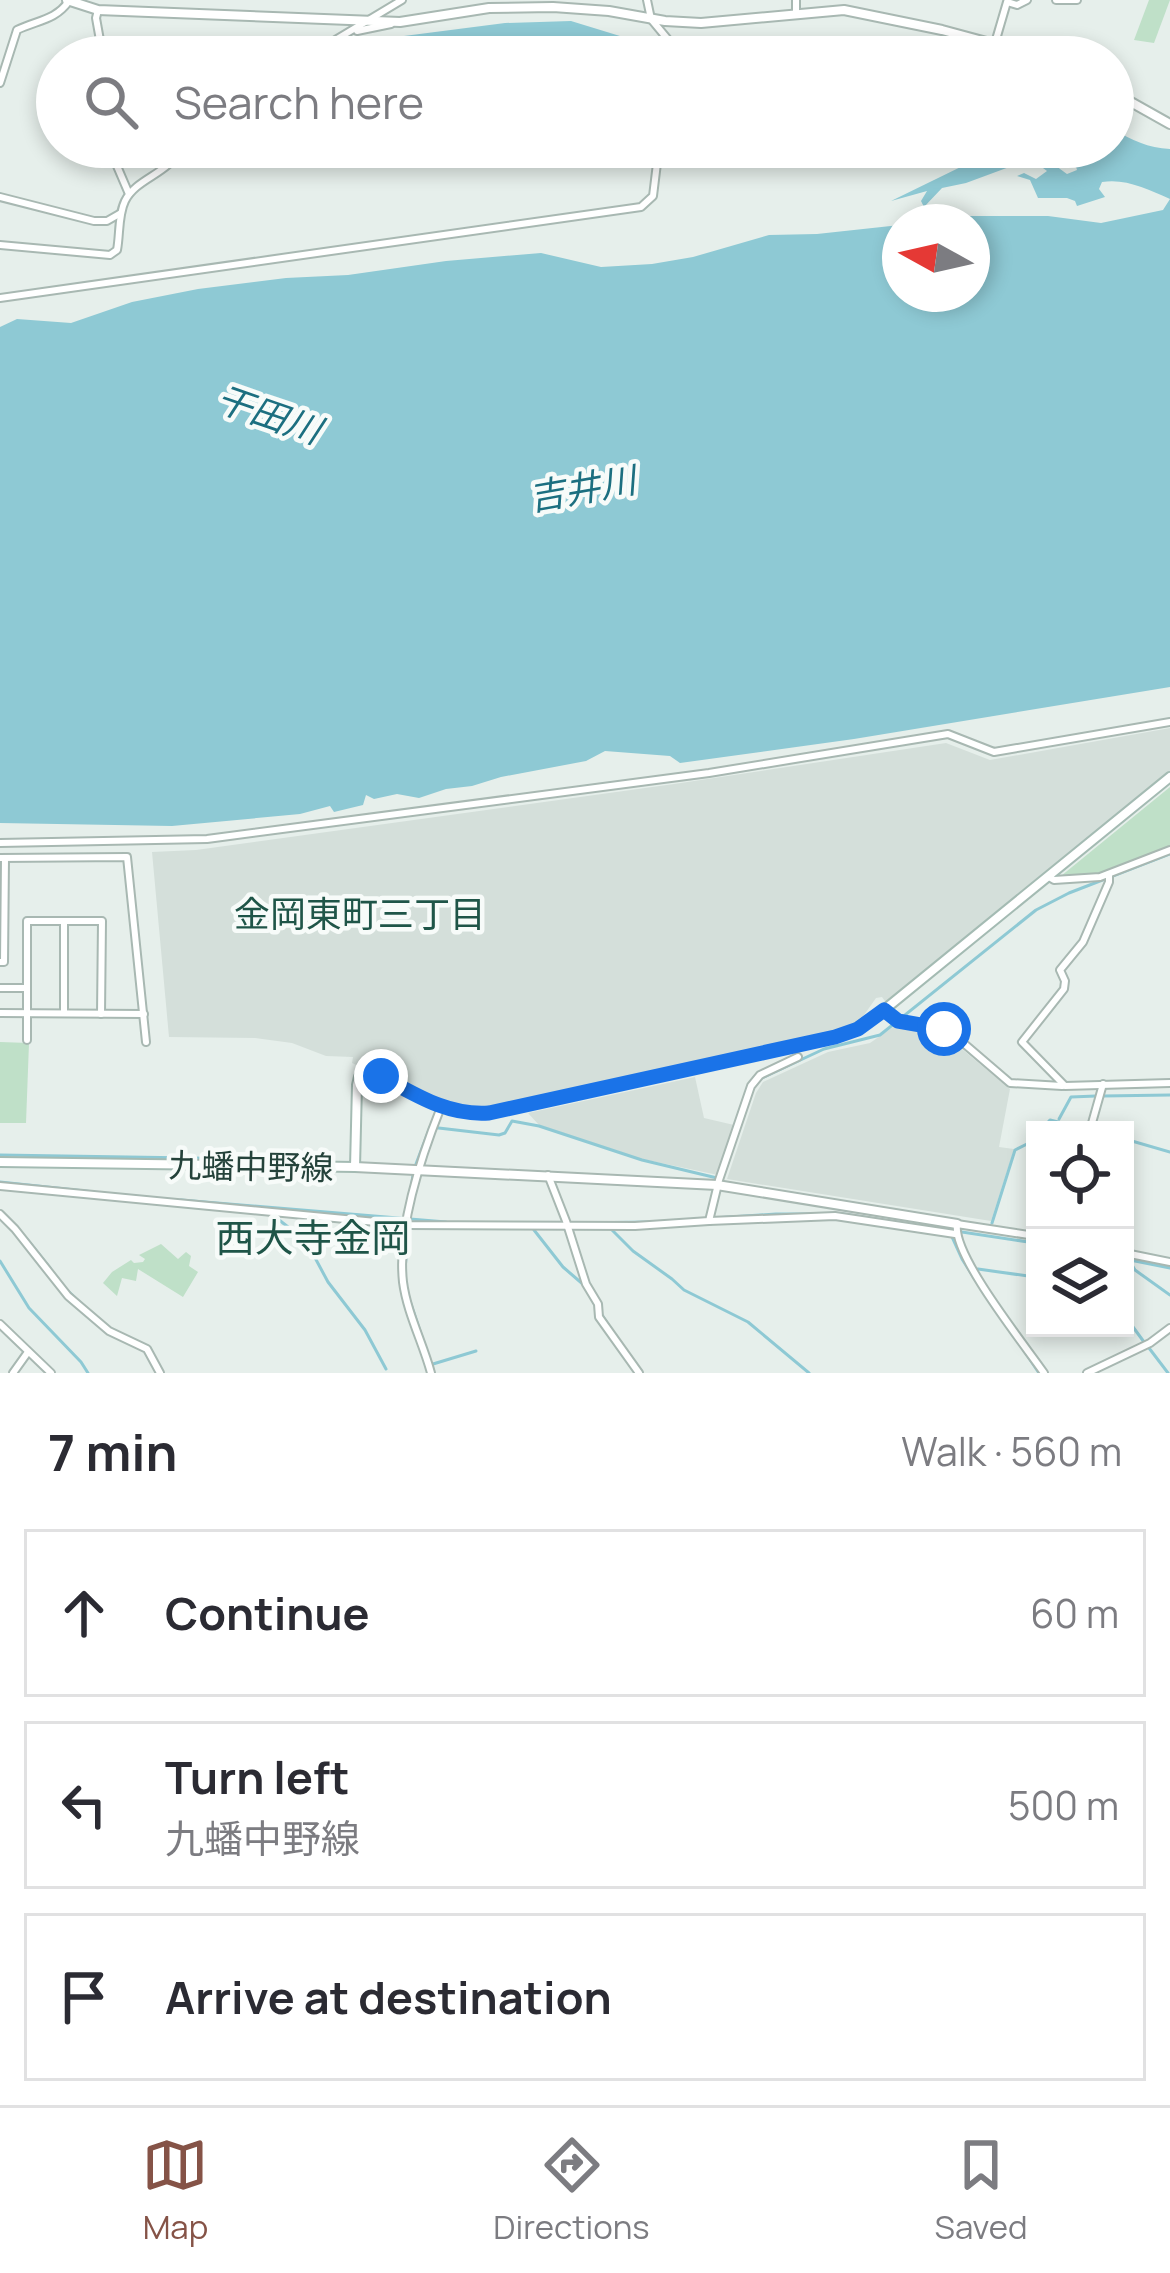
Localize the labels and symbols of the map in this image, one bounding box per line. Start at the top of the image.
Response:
north arrow [882,204,990,312]
water label: 干田川 [210,373,332,456]
water label: 吉井川 [525,454,643,522]
district label: 金岡東町三丁目 [234,889,486,938]
route start [917,1002,971,1056]
route end [354,1049,408,1103]
street label: 九蟠中野線 [168,1142,334,1190]
district label: 西大寺金岡 [215,1210,411,1264]

